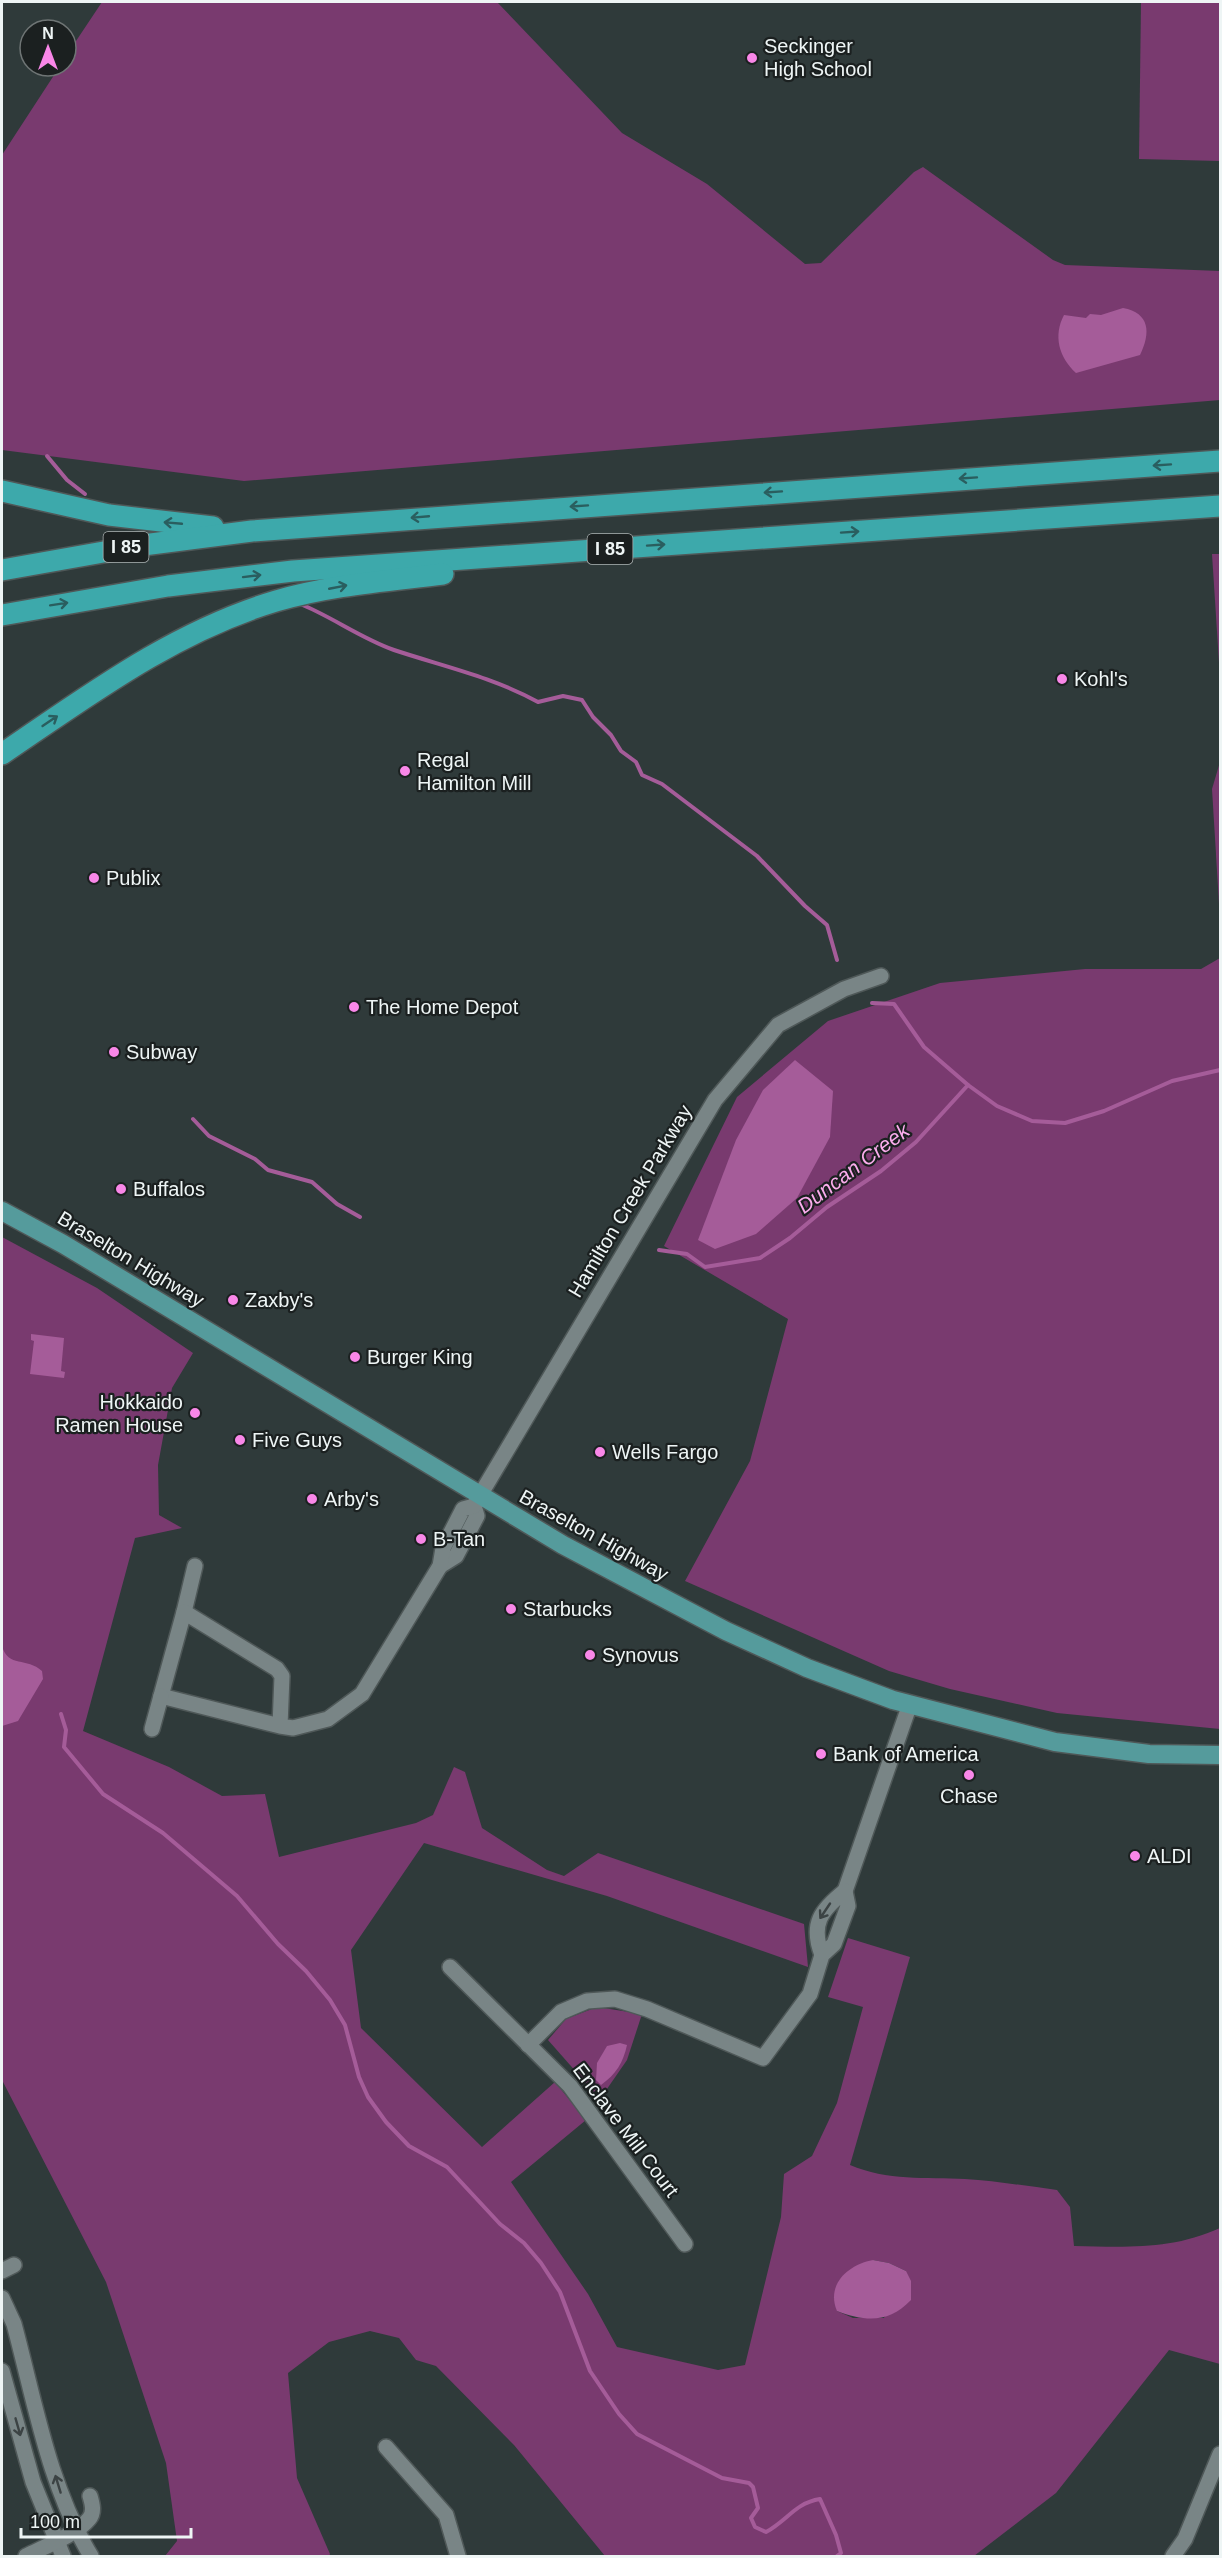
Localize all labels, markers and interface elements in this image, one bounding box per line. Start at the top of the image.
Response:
north arrow [18,18,78,78]
text: N [42,25,54,42]
place label: Seckinger High School [764,35,872,80]
marker: Seckinger High School [745,51,759,65]
one-way arrow [1153,460,1173,471]
one-way arrow [958,473,978,484]
one-way arrow [764,487,784,498]
one-way arrow [569,500,589,511]
one-way arrow [411,512,431,523]
one-way arrow [164,517,184,528]
one-way arrow [840,526,860,537]
road number: I 85 [104,532,148,562]
road number: I 85 [588,534,632,564]
one-way arrow [645,539,665,550]
one-way arrow [241,570,261,581]
one-way arrow [328,581,347,592]
one-way arrow [49,598,68,609]
place label: Kohl's [1074,668,1128,690]
marker: Kohl's [1055,672,1069,686]
one-way arrow [41,715,58,727]
place label: Regal Hamilton Mill [417,749,531,794]
marker: Regal Hamilton Mill [398,764,412,778]
place label: Publix [106,867,160,889]
marker: Publix [87,871,101,885]
place label: The Home Depot [366,996,519,1018]
marker: The Home Depot [347,1000,361,1014]
place label: Subway [126,1041,197,1063]
marker: Subway [107,1045,121,1059]
street label: Hamilton Creek Parkway [564,1101,696,1301]
water label: Duncan Creek [792,1118,915,1218]
place label: Buffalos [133,1178,205,1200]
marker: Buffalos [114,1182,128,1196]
street label: Braselton Highway [54,1207,208,1311]
place label: Zaxby's [245,1289,313,1311]
marker: Zaxby's [226,1293,240,1307]
place label: Burger King [367,1346,473,1368]
marker: Burger King [348,1350,362,1364]
place label: Hokkaido Ramen House [55,1391,183,1436]
marker: Hokkaido Ramen House [188,1406,202,1420]
place label: Five Guys [252,1429,342,1451]
marker: Five Guys [233,1433,247,1447]
place label: Wells Fargo [612,1441,718,1463]
marker: Wells Fargo [593,1445,607,1459]
street label: Braselton Highway [516,1485,672,1585]
place label: Arby's [324,1488,379,1510]
marker: Arby's [305,1492,319,1506]
place label: B-Tan [433,1528,485,1550]
marker: B-Tan [414,1532,428,1546]
place label: Starbucks [523,1598,612,1620]
marker: Starbucks [504,1602,518,1616]
place label: Synovus [602,1644,679,1666]
marker: Synovus [583,1648,597,1662]
place label: Bank of America [833,1743,980,1765]
marker: Bank of America [814,1747,828,1761]
marker: Chase [962,1768,976,1782]
place label: Chase [940,1785,998,1807]
place label: ALDI [1147,1845,1191,1867]
marker: ALDI [1128,1849,1142,1863]
one-way arrow [819,1902,831,1918]
street label: Enclave Mill Court [569,2059,684,2201]
one-way arrow [13,2417,24,2436]
one-way arrow [52,2475,63,2494]
scale bar [21,2501,190,2539]
text: 100 m [30,2512,80,2532]

